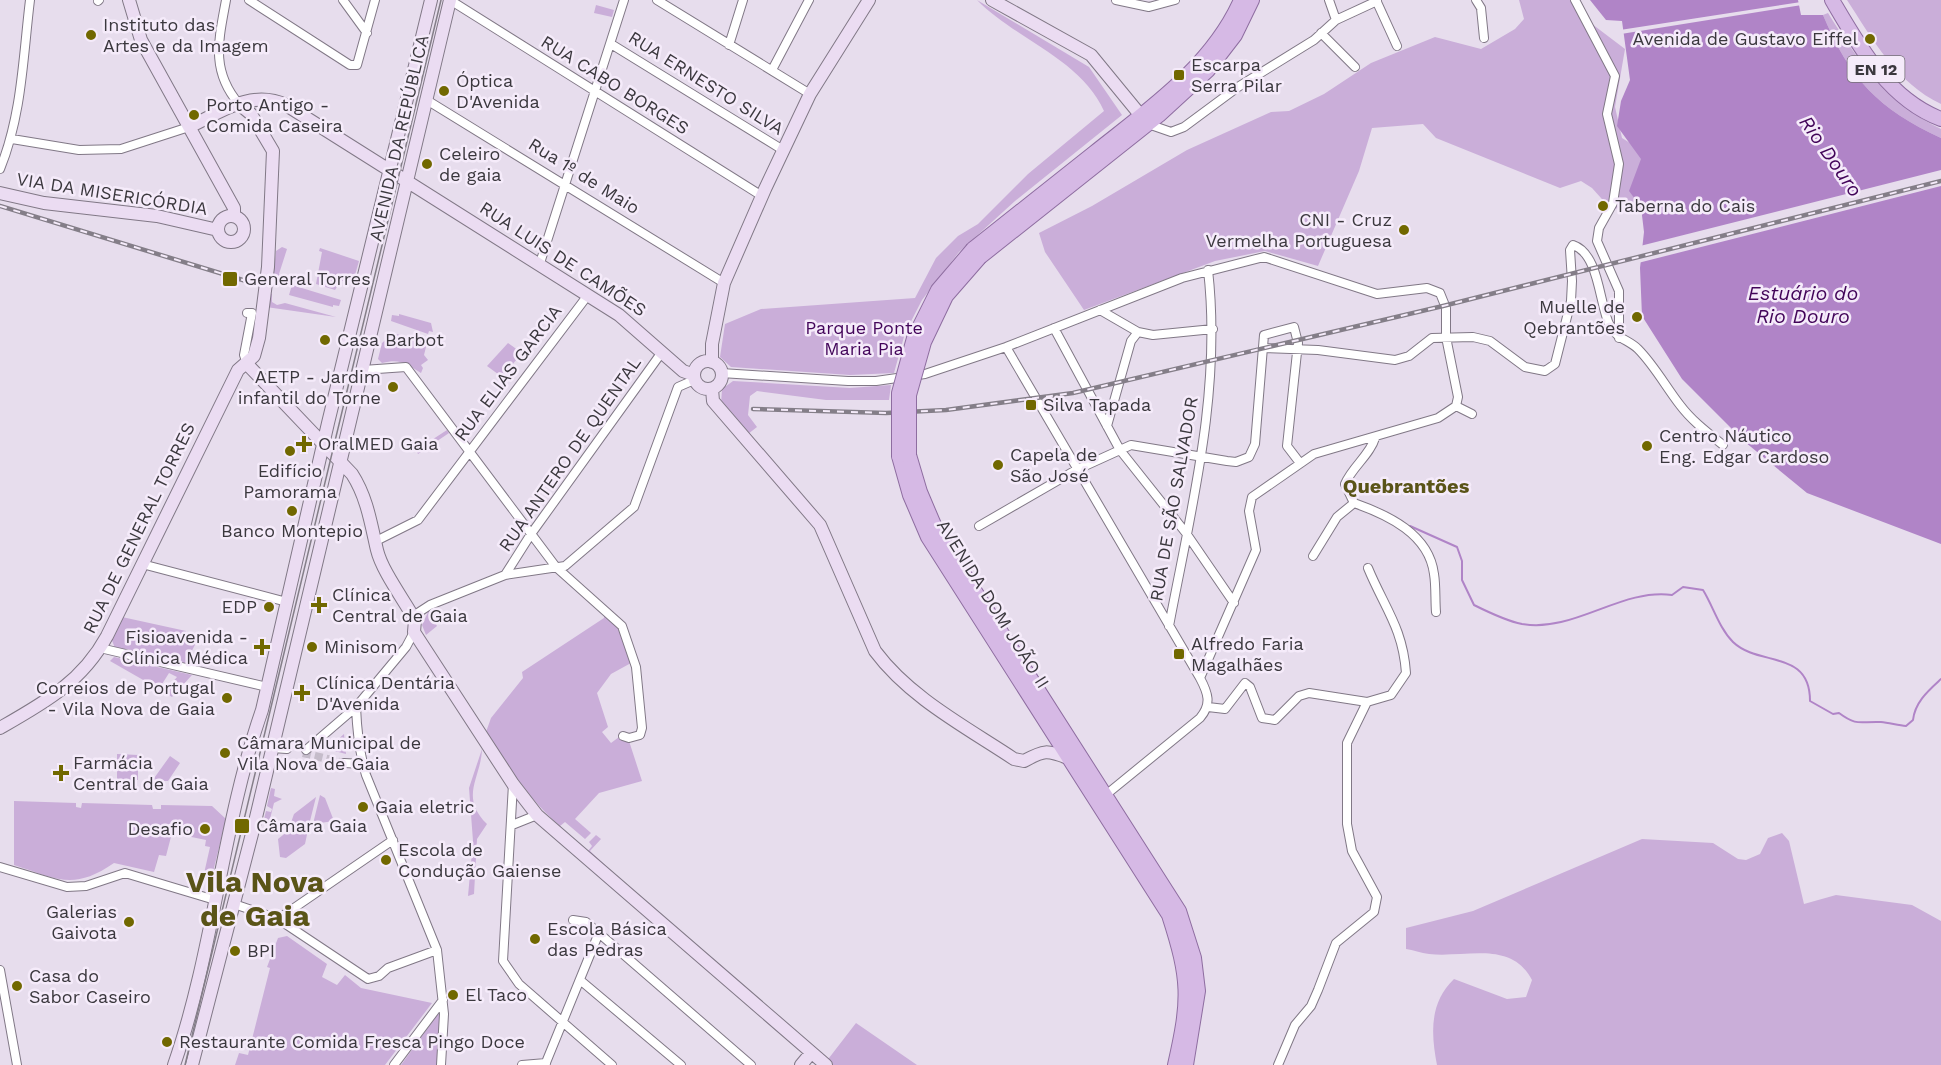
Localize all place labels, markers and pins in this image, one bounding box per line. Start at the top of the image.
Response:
place label: Instituto das Artes e da Imagem [103,14,269,56]
marker: Instituto das Artes e da Imagem [84,28,98,42]
place label: Avenida de Gustavo Eiffel [1633,28,1858,49]
marker: Avenida de Gustavo Eiffel [1863,32,1877,46]
place label: Escarpa Serra Pilar [1191,54,1282,96]
marker: Escarpa Serra Pilar [1172,68,1186,82]
place label: Óptica D'Avenida [456,70,540,112]
marker: Óptica D'Avenida [437,84,451,98]
place label: Porto Antigo - Comida Caseira [206,94,343,136]
marker: Porto Antigo - Comida Caseira [187,108,201,122]
place label: Celeiro de gaia [439,143,502,185]
marker: Celeiro de gaia [420,157,434,171]
place label: Taberna do Cais [1615,195,1755,216]
marker: Taberna do Cais [1596,199,1610,213]
place label: CNI - Cruz Vermelha Portuguesa [1206,209,1392,251]
marker: CNI - Cruz Vermelha Portuguesa [1397,223,1411,237]
place label: General Torres [244,268,371,289]
marker: General Torres [221,270,239,288]
place label: Muelle de Qebrantões [1523,296,1625,338]
marker: Muelle de Qebrantões [1630,310,1644,324]
place label: Casa Barbot [337,329,444,350]
marker: Casa Barbot [318,333,332,347]
place label: AETP - Jardim infantil do Torne [238,366,381,408]
marker: AETP - Jardim infantil do Torne [386,380,400,394]
place label: Silva Tapada [1043,394,1151,415]
marker: Silva Tapada [1024,398,1038,412]
place label: Centro Náutico Eng. Edgar Cardoso [1659,425,1829,467]
place label: OralMED Gaia [318,433,438,454]
marker: OralMED Gaia [295,435,313,453]
marker: Centro Náutico Eng. Edgar Cardoso [1640,439,1654,453]
marker: Edifício Pamorama [283,444,297,458]
place label: Capela de São José [1010,444,1097,486]
marker: Capela de São José [991,458,1005,472]
place label: Edifício Pamorama [243,460,337,502]
marker: Banco Montepio [285,504,299,518]
place label: Banco Montepio [221,520,363,541]
place label: Clínica Central de Gaia [332,584,468,626]
place label: EDP [222,596,257,617]
marker: Clínica Central de Gaia [310,596,328,614]
marker: EDP [262,600,276,614]
place label: Fisioavenida - Clínica Médica [121,626,248,668]
place label: Alfredo Faria Magalhães [1191,633,1304,675]
place label: Minisom [324,636,398,657]
marker: Fisioavenida - Clínica Médica [253,638,271,656]
marker: Minisom [305,640,319,654]
marker: Alfredo Faria Magalhães [1172,647,1186,661]
place label: Clínica Dentária D'Avenida [316,672,455,714]
place label: Correios de Portugal - Vila Nova de Gaia [36,677,215,719]
marker: Clínica Dentária D'Avenida [293,684,311,702]
marker: Correios de Portugal - Vila Nova de Gaia [220,691,234,705]
place label: Câmara Municipal de Vila Nova de Gaia [237,732,421,774]
marker: Câmara Municipal de Vila Nova de Gaia [218,746,232,760]
place label: Farmácia Central de Gaia [73,752,209,794]
marker: Farmácia Central de Gaia [54,766,68,780]
place label: Gaia eletric [375,796,475,817]
marker: Gaia eletric [356,800,370,814]
place label: Câmara Gaia [256,815,367,836]
marker: Câmara Gaia [233,817,251,835]
place label: Desafio [127,818,193,839]
marker: Desafio [198,822,212,836]
place label: Escola de Condução Gaiense [398,839,561,881]
marker: Escola de Condução Gaiense [379,853,393,867]
place label: Galerias Gaivota [46,901,117,943]
marker: Galerias Gaivota [122,915,136,929]
place label: Escola Básica das Pedras [547,918,667,960]
marker: Escola Básica das Pedras [528,932,542,946]
place label: BPI [247,940,275,961]
marker: BPI [228,944,242,958]
place label: Casa do Sabor Caseiro [29,965,151,1007]
marker: Casa do Sabor Caseiro [10,979,24,993]
place label: El Taco [465,984,527,1005]
marker: El Taco [446,988,460,1002]
place label: Restaurante Comida Fresca Pingo Doce [179,1031,525,1052]
marker: Restaurante Comida Fresca Pingo Doce [160,1035,174,1049]

